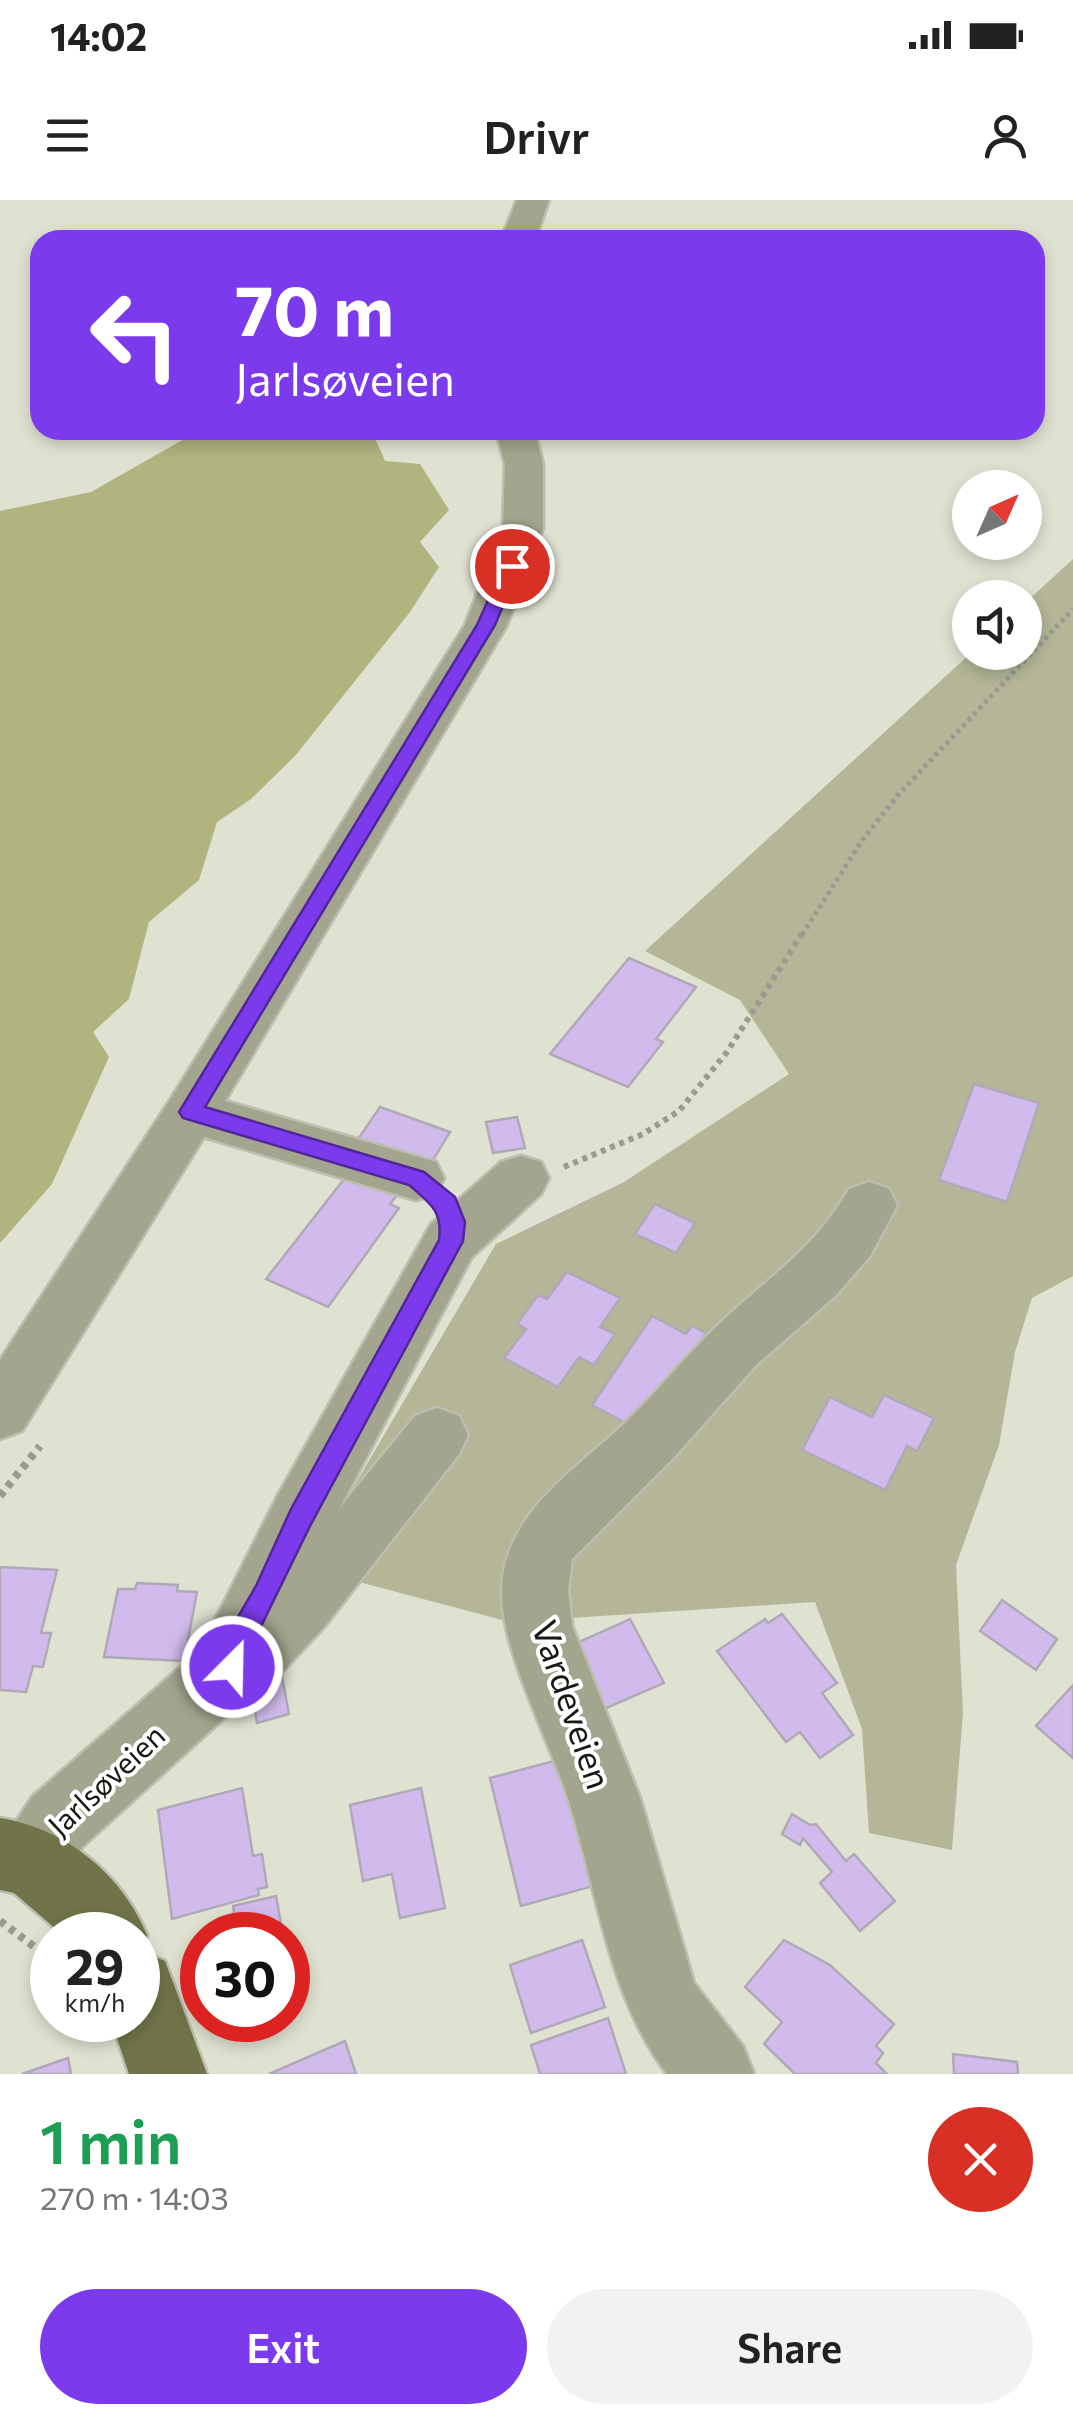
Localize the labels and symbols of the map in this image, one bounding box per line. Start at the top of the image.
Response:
north arrow [952,470,1042,560]
pin [470,524,555,609]
street label: Vardeveien [524,1614,622,1794]
position arrow [180,1615,284,1719]
street label: Jarlsøveien [39,1716,171,1843]
speed limit sign: 30 [180,1912,310,2042]

